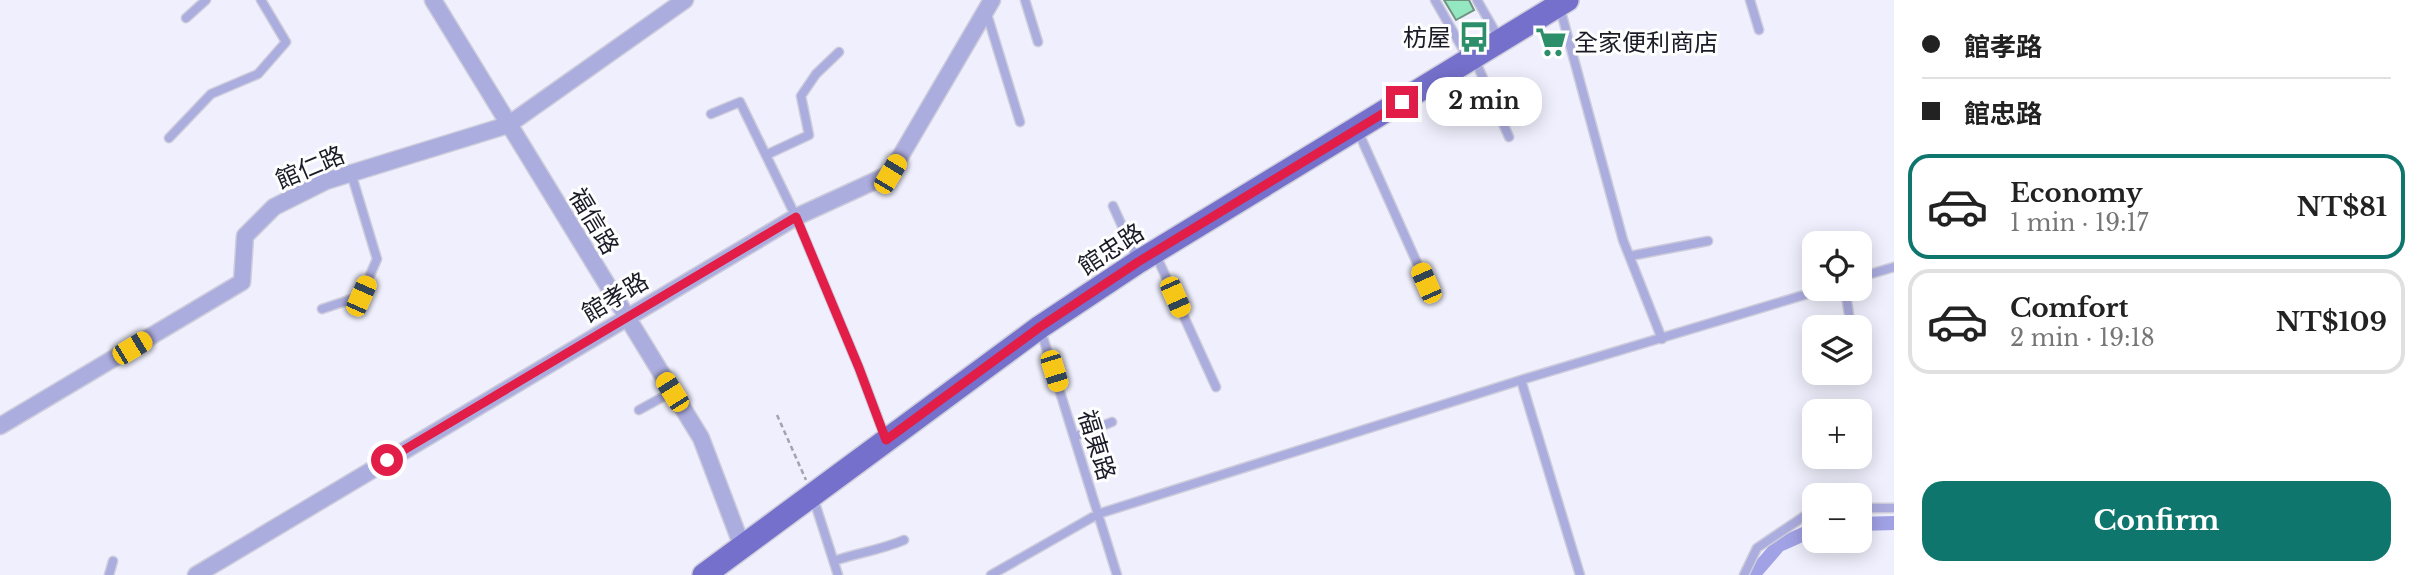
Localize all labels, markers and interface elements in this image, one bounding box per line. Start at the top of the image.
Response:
bus stop icon: 枋屋 [1457,20,1491,54]
place label: 枋屋 [1403,23,1451,52]
supermarket icon: 全家便利商店 [1534,25,1568,59]
place label: 全家便利商店 [1574,28,1718,57]
text: 館孝路 [1964,31,2042,63]
callout: 2 min [1426,78,1542,126]
route end [1386,86,1418,118]
text: 2 min [1448,87,1520,115]
text: 館忠路 [1964,98,2042,130]
street label: 館仁路 [271,140,349,194]
car [871,151,910,197]
icon: car [1926,175,1989,238]
text: Economy [2010,177,2143,209]
street label: 福信路 [563,183,625,259]
text: NT$81 [2296,191,2387,223]
text: 1 min · 19:17 [2010,209,2148,237]
street label: 館忠路 [1073,217,1149,281]
map controls [1802,231,1872,553]
button: locate [1802,231,1872,301]
car [1408,260,1445,306]
street label: 館孝路 [577,266,653,328]
car [343,273,380,319]
car [1157,274,1194,320]
icon: car [1926,290,1989,353]
text: Comfort [2010,292,2128,324]
text: NT$109 [2276,306,2387,338]
button: layers [1802,315,1872,385]
text: 2 min · 19:18 [2010,324,2155,352]
car [109,328,156,368]
car [1038,348,1071,394]
car [652,369,693,415]
button: + [1802,399,1872,469]
street label: 福東路 [1073,406,1121,484]
route start [371,444,403,476]
button: Confirm [1922,481,2391,561]
button: − [1802,483,1872,553]

